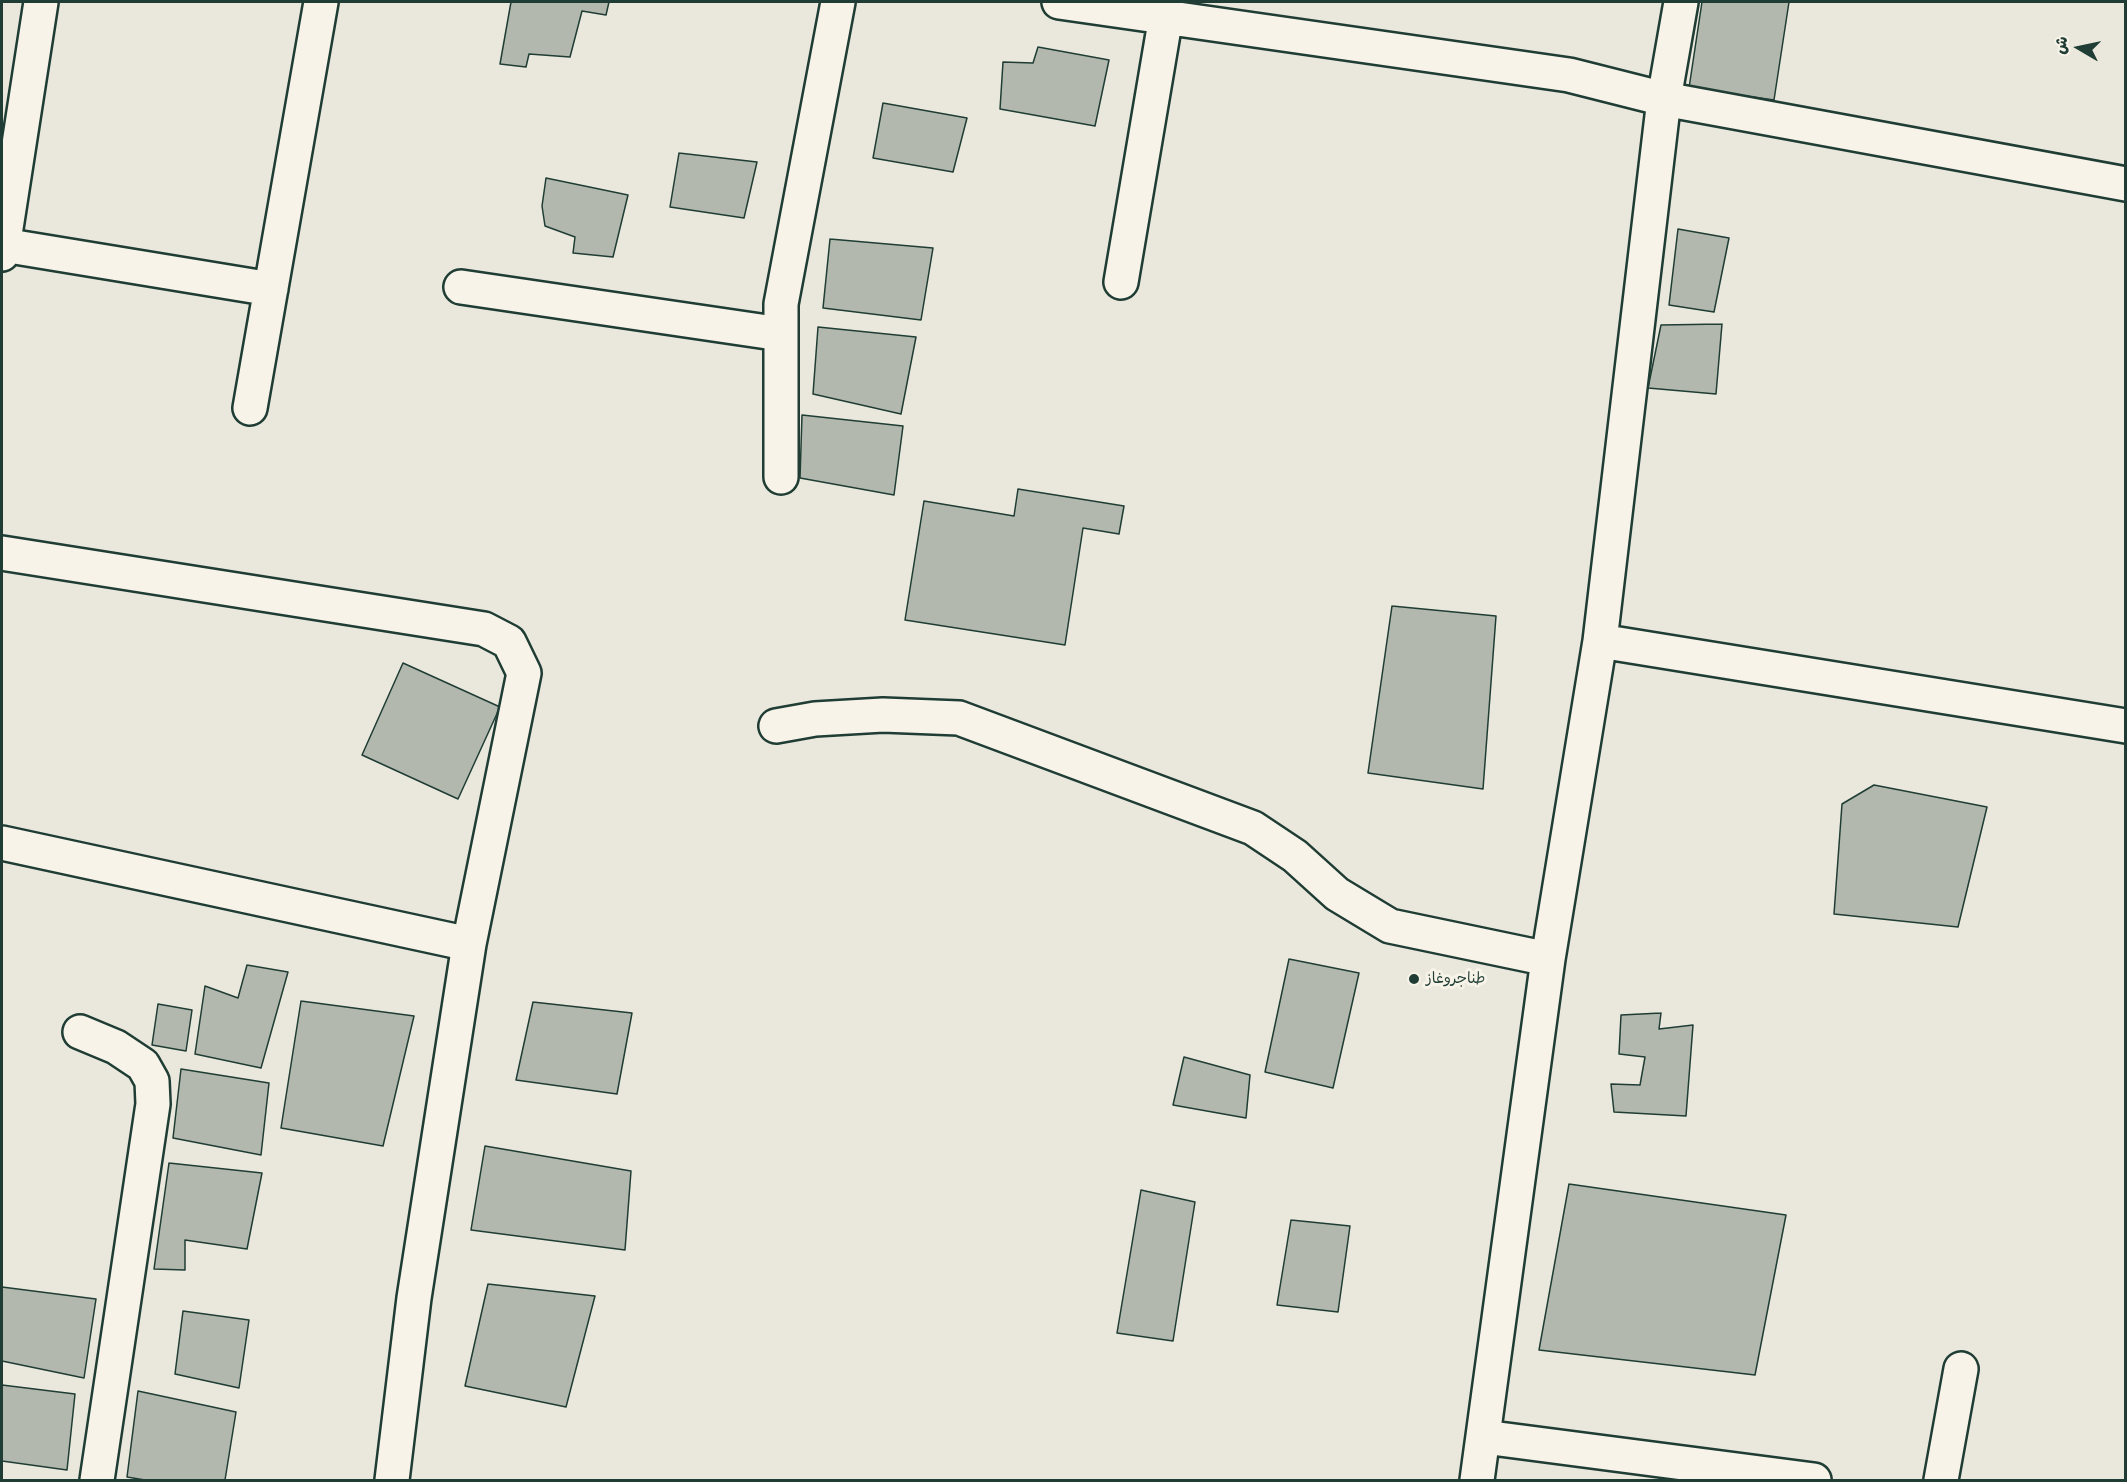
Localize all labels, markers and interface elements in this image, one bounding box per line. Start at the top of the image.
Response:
north arrow [2049,18,2109,78]
text: ش [2050,35,2072,55]
place label: طناجروغاز [1426,970,1485,988]
marker: طناجروغاز [1407,972,1421,986]

